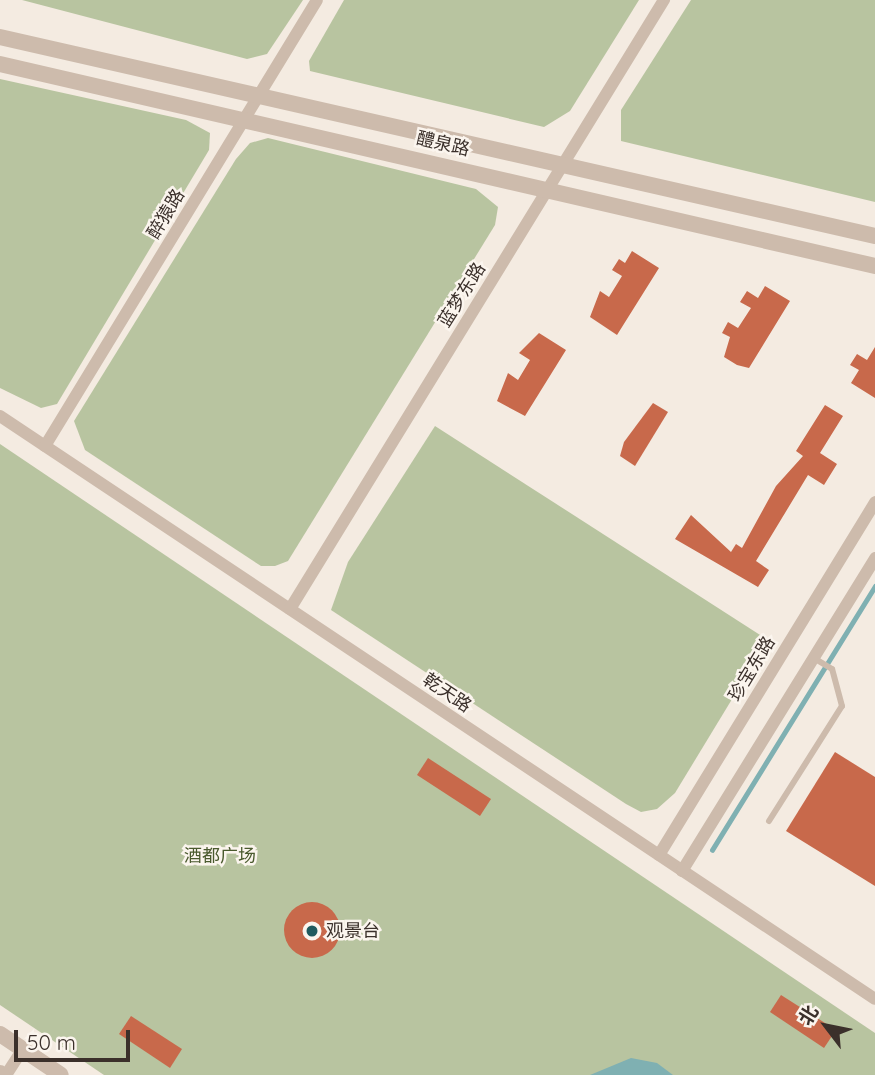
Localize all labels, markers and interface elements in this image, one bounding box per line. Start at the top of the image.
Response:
street label: 醴泉路 [414,127,472,161]
street label: 醉猿路 [143,185,189,243]
street label: 蓝梦东路 [434,259,490,331]
street label: 珍宝东路 [724,633,780,705]
street label: 乾天路 [419,669,475,717]
park label: 酒都广场 [184,845,256,867]
place label: 观景台 [326,920,380,942]
marker: 观景台 [304,923,320,939]
north arrow [791,991,861,1061]
text: 北 [793,1000,823,1029]
scale bar [18,1016,133,1060]
text: 50 m [27,1029,76,1055]

